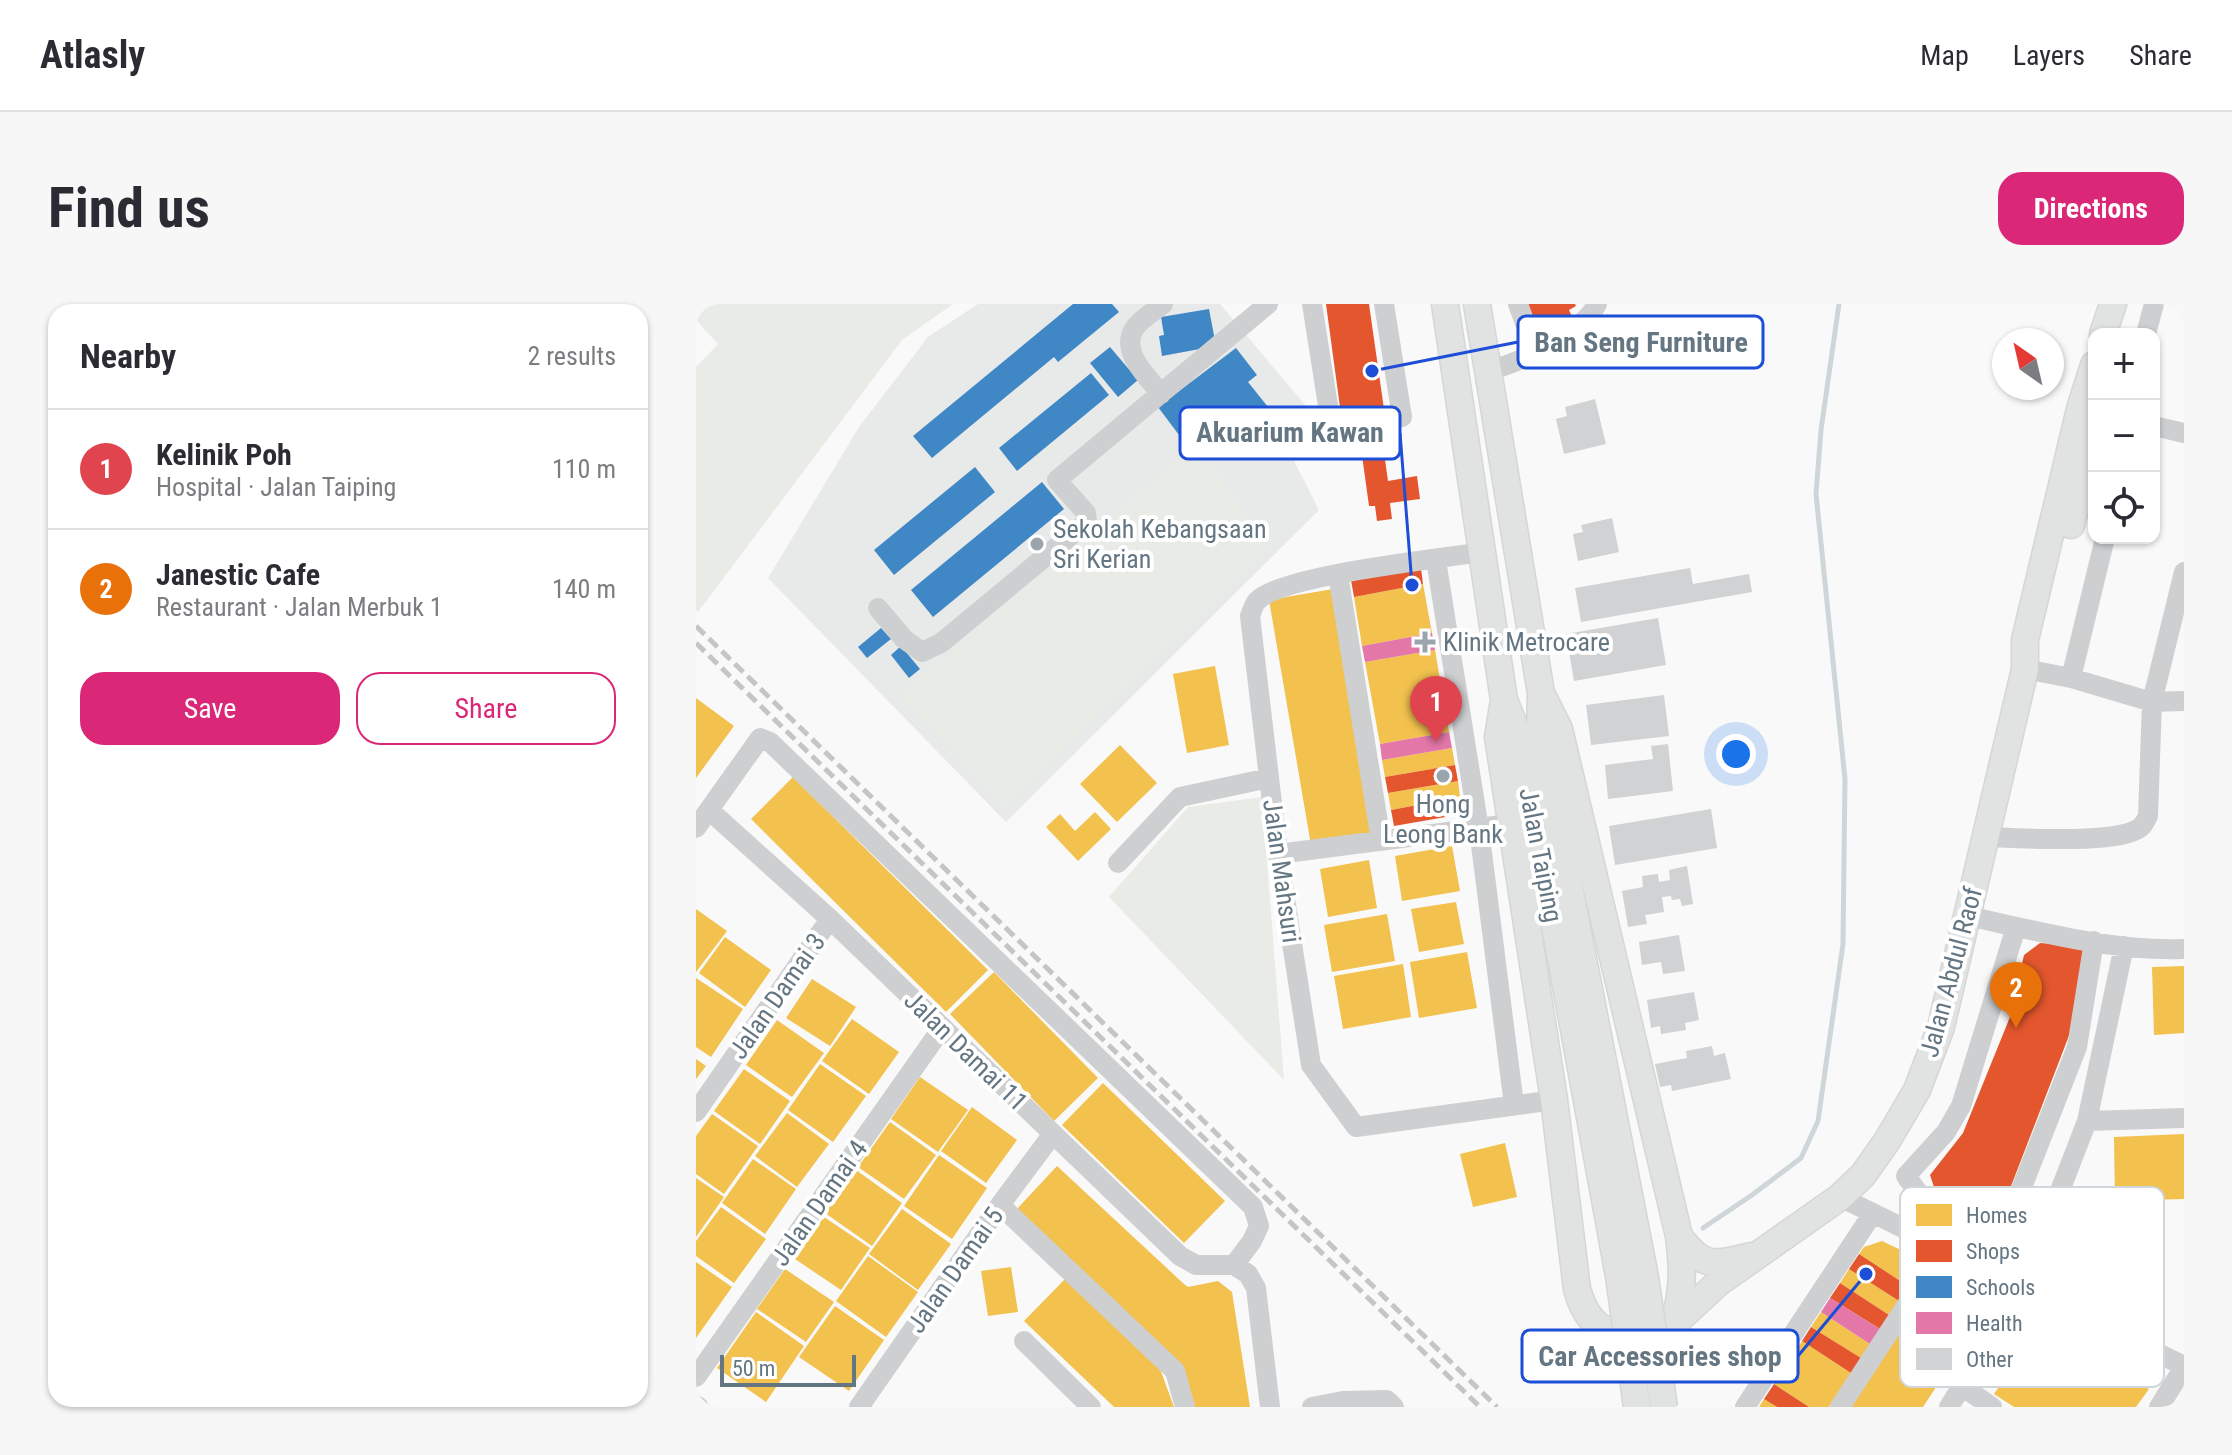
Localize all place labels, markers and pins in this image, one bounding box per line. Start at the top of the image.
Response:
callout: Ban Seng Furniture [1518,316,1763,368]
callout: Akuarium Kawan [1180,407,1400,459]
place label: Sekolah Kebangsaan Sri Kerian [1053,514,1266,574]
marker: Sekolah Kebangsaan Sri Kerian [1028,535,1046,553]
place label: Klinik Metrocare [1443,627,1610,657]
marker: Klinik Metrocare [1414,631,1436,653]
pin: 1 [1410,676,1462,742]
marker: Hong Leong Bank [1434,767,1452,785]
place label: Hong Leong Bank [1383,789,1503,849]
pin: 2 [1990,962,2042,1028]
callout: Car Accessories shop [1522,1330,1798,1382]

